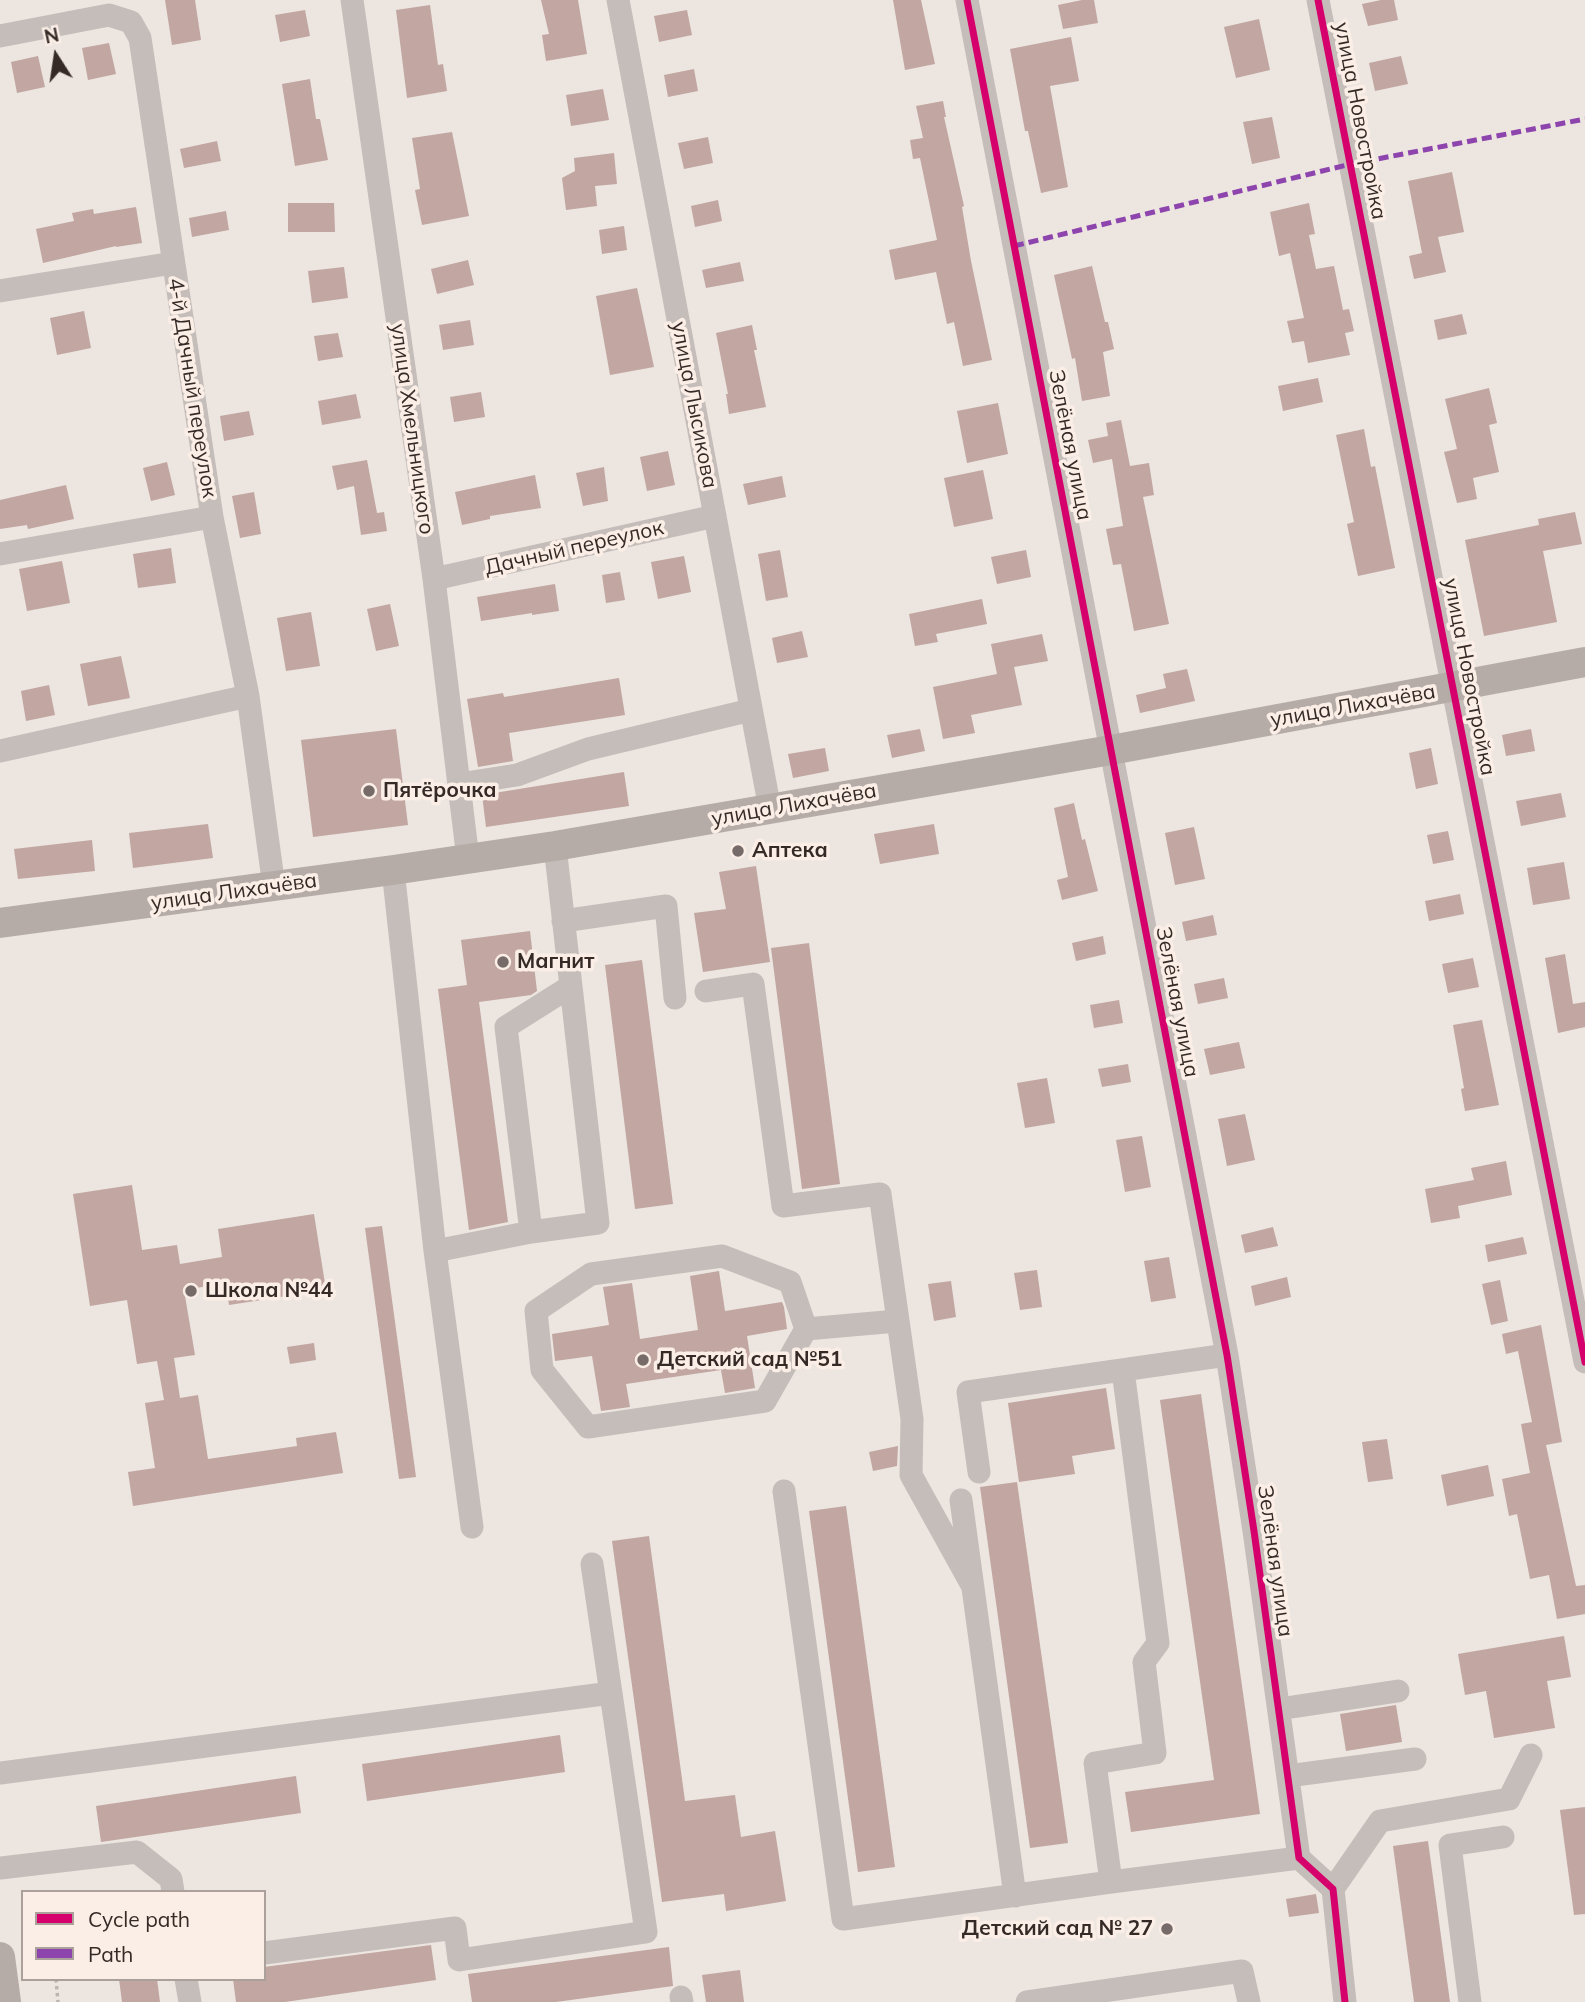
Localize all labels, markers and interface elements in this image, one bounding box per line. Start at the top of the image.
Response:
street label: улица Новостройка [1328,20,1392,222]
north arrow [21,21,91,91]
text: N [42,22,61,49]
street label: 4-й Дачный переулок [162,276,222,500]
street label: улица Лысикова [665,319,723,491]
street label: улица Хмельницкого [385,322,439,536]
street label: Зелёная улица [1043,368,1097,522]
street label: Дачный переулок [482,515,666,581]
street label: улица Новостройка [1437,576,1501,778]
street label: улица Лихачёва [1268,679,1438,733]
place label: Пятёрочка [383,778,497,804]
street label: улица Лихачёва [709,778,879,832]
marker: Пятёрочка [361,783,377,799]
place label: Аптека [752,838,828,864]
marker: Аптека [730,843,746,859]
street label: улица Лихачёва [149,868,319,916]
street label: Зелёная улица [1150,925,1204,1079]
place label: Магнит [517,949,594,975]
marker: Магнит [495,954,511,970]
place label: Школа №44 [205,1278,333,1304]
marker: Школа №44 [183,1283,199,1299]
place label: Детский сад №51 [657,1347,842,1373]
marker: Детский сад №51 [635,1352,651,1368]
street label: Зелёная улица [1252,1484,1298,1638]
legend [21,1890,266,1981]
text: Cycle path [88,1906,190,1932]
place label: Детский сад № 27 [962,1916,1153,1942]
marker: Детский сад № 27 [1159,1921,1175,1937]
text: Path [88,1941,133,1967]

